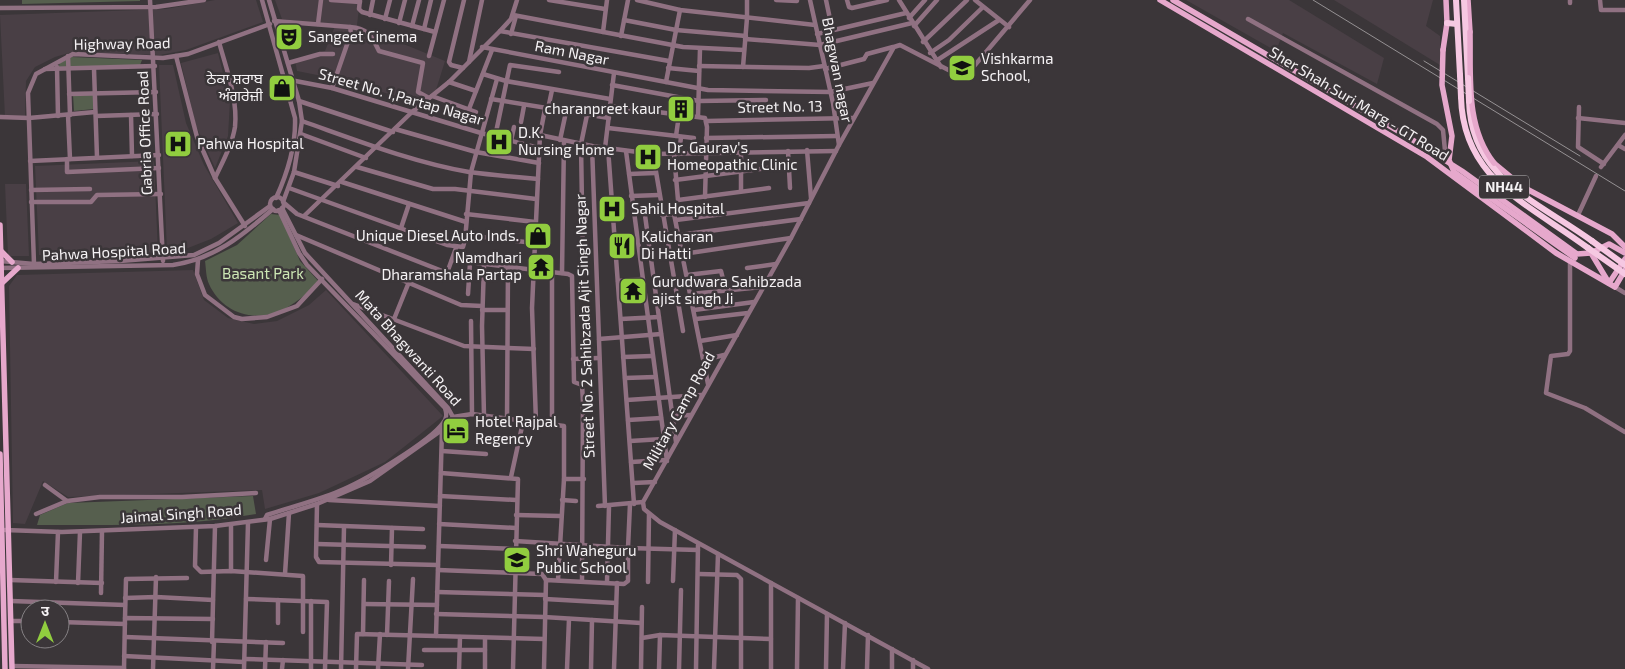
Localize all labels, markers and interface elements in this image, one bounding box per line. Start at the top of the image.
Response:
street label: Bhagwan nagar [819,16,857,124]
theatre icon: Sangeet Cinema [274,22,304,52]
place label: Sangeet Cinema [308,27,417,45]
street label: Highway Road [73,33,171,53]
street label: Ram Nagar [533,36,611,68]
street label: Sher Shah Suri Marg - GT Road [1266,42,1453,164]
place label: Vishkarma School, [981,49,1053,84]
school or university icon: Vishkarma School, [947,53,977,83]
street label: Street No. 1,Partap Nagar [317,64,486,128]
place label: ਠੇਕਾ ਸ਼ਰਾਬ ਅੰਗਰੇਜ਼ੀ [206,69,264,104]
street label: Gabria Office Road [133,70,155,196]
shop icon: ਠੇਕਾ ਸ਼ਰਾਬ ਅੰਗਰੇਜ਼ੀ [267,73,297,103]
building icon: charanpreet kaur [666,94,696,124]
street label: Street No. 13 [737,96,823,116]
place label: charanpreet kaur [545,99,662,117]
place label: D.K. Nursing Home [518,123,615,158]
hospital icon: D.K. Nursing Home [484,127,514,157]
hospital icon: Pahwa Hospital [163,129,193,159]
place label: Pahwa Hospital [197,134,304,152]
place label: Dr. Gaurav's Homeopathic Clinic [667,138,798,173]
hospital icon: Dr. Gaurav's Homeopathic Clinic [633,142,663,172]
road number: NH44 [1479,176,1529,198]
street label: Street No. 2 Sahibzada Ajit Singh Nagar [570,194,599,459]
hospital icon: Sahil Hospital [597,194,627,224]
place label: Sahil Hospital [631,199,725,217]
shop icon: Unique Diesel Auto Inds. [523,221,553,251]
place label: Unique Diesel Auto Inds. [356,226,519,244]
place label: Kalicharan Di Hatti [641,227,714,262]
restaurant icon: Kalicharan Di Hatti [607,231,637,261]
street label: Pahwa Hospital Road [42,238,186,264]
place label: Namdhari Dharamshala Partap [381,248,522,283]
temple icon: Namdhari Dharamshala Partap [526,252,556,282]
park label: Basant Park [222,264,304,282]
place label: Gurudwara Sahibzada ajist singh Ji [652,272,802,308]
temple icon: Gurudwara Sahibzada ajist singh Ji [618,276,648,306]
street label: Mata Bhagwanti Road [352,286,466,409]
street label: Military Camp Road [638,348,718,473]
place label: Hotel Rajpal Regency [475,412,558,447]
hotel icon: Hotel Rajpal Regency [441,416,471,446]
street label: Jaimal Singh Road [120,500,242,526]
place label: Shri Waheguru Public School [536,541,637,576]
school or university icon: Shri Waheguru Public School [502,545,532,575]
north arrow [20,599,70,649]
text: उ [41,602,50,619]

